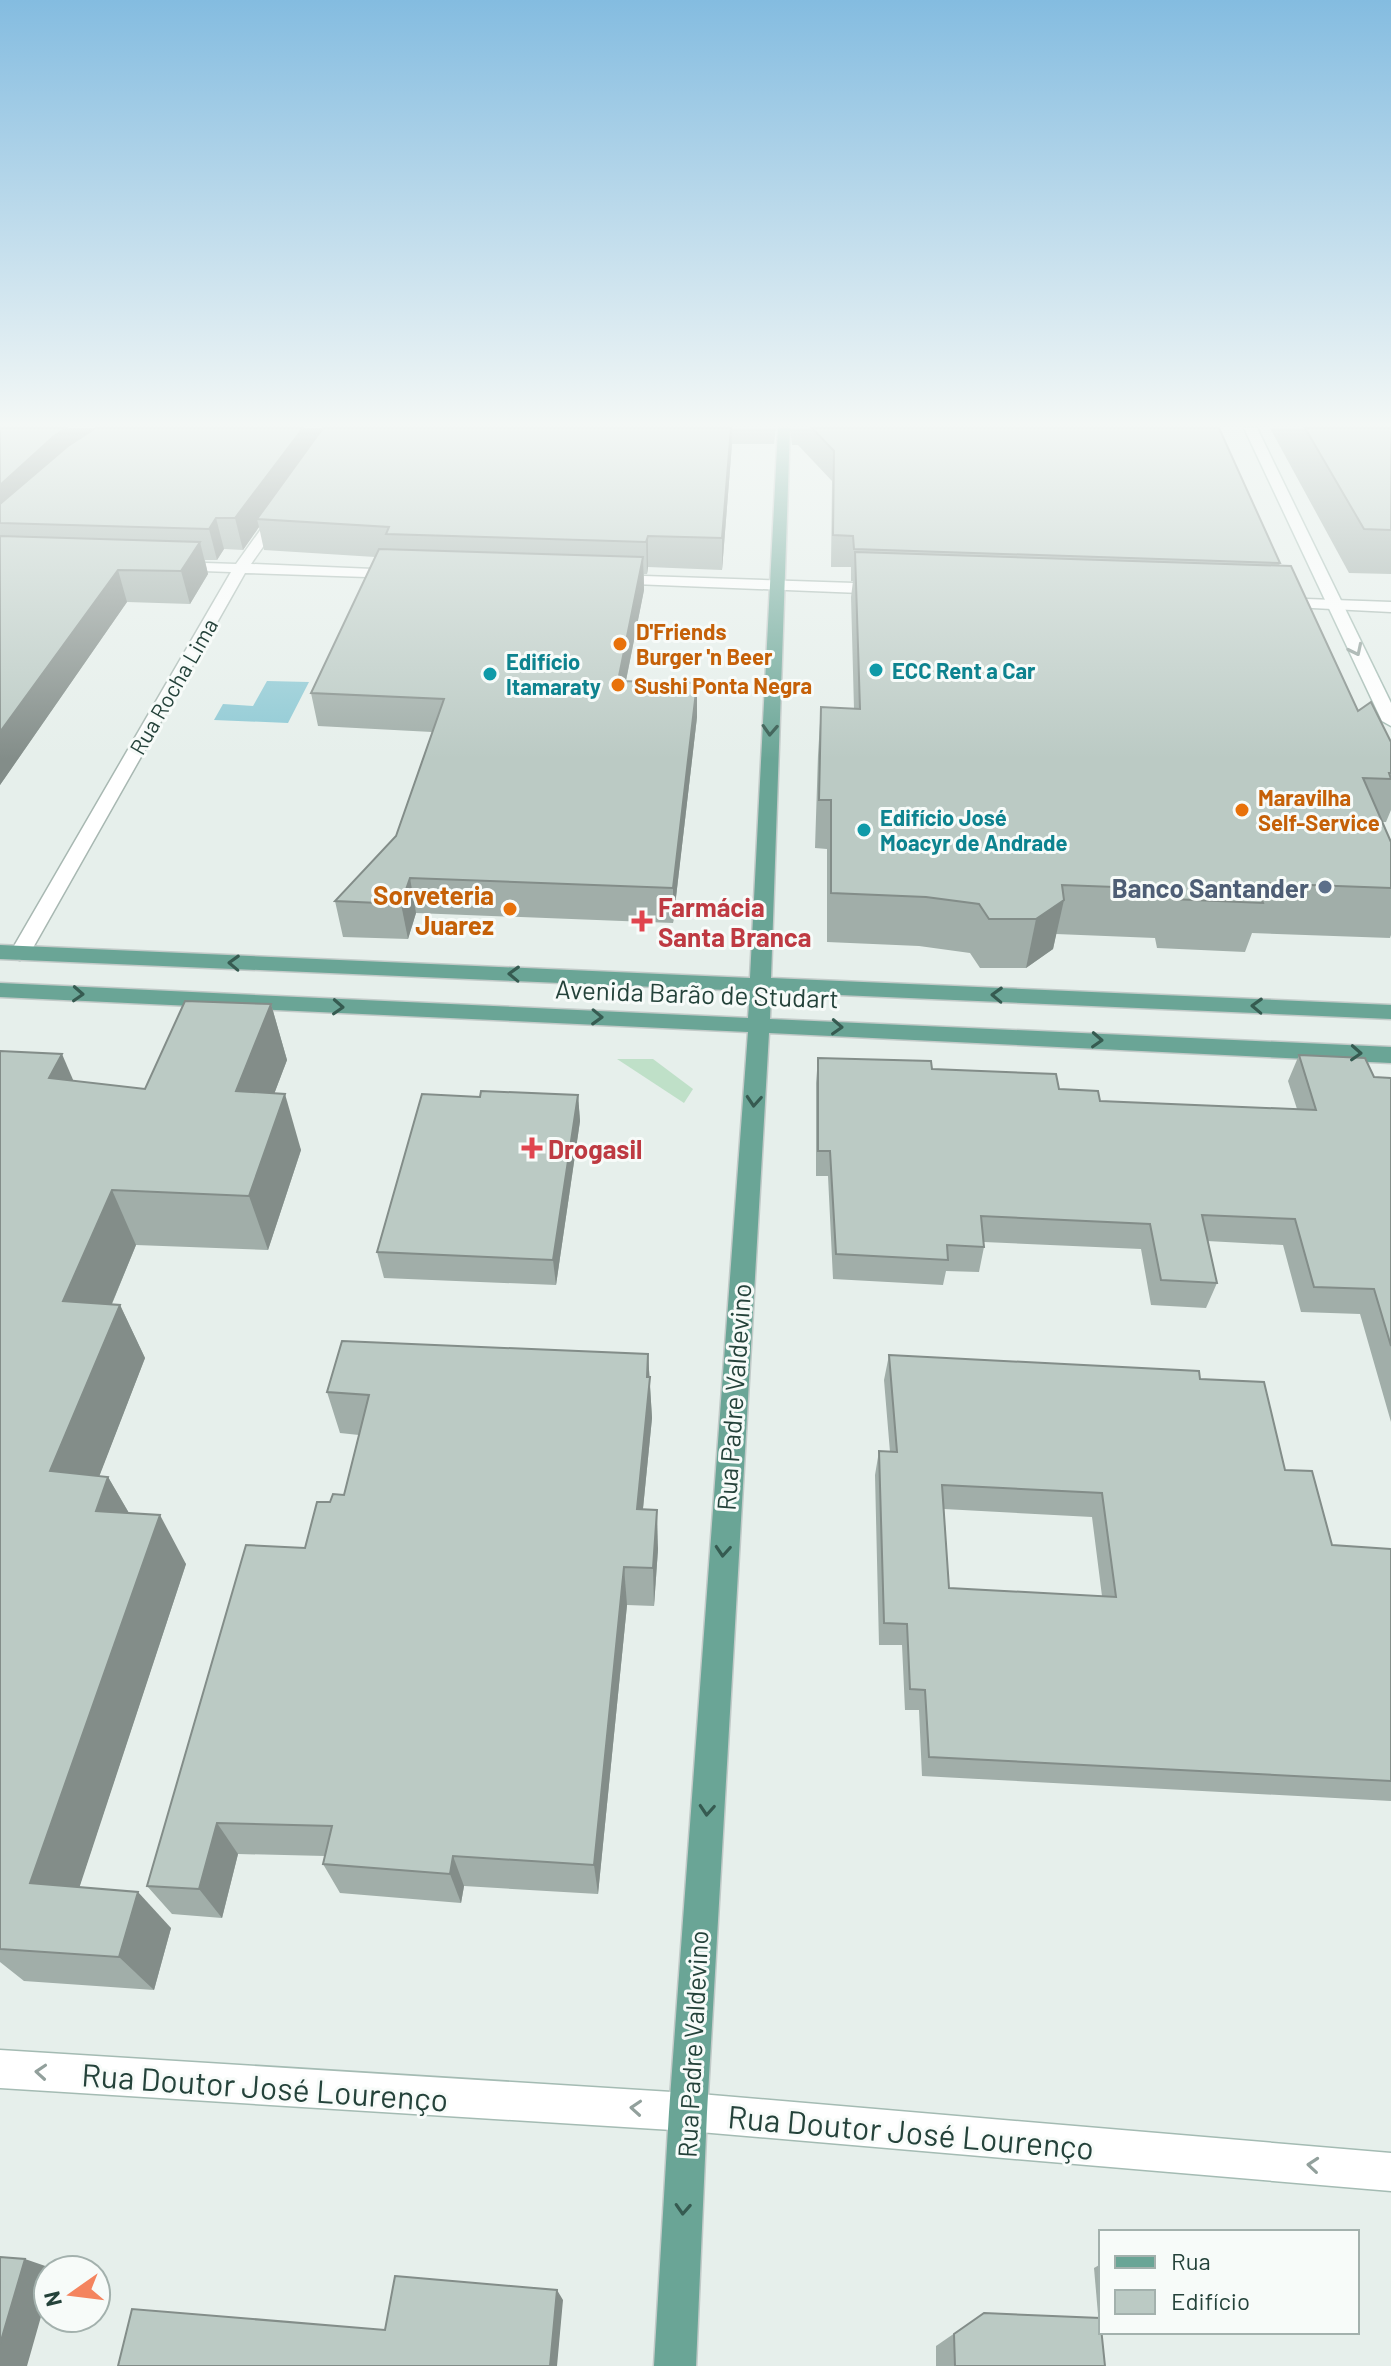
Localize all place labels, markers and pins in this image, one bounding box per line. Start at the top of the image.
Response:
place label: D'Friends Burger 'n Beer [636,618,773,669]
marker: D'Friends Burger 'n Beer [611,635,629,653]
place label: Edifício Itamaraty [506,648,601,699]
place label: ECC Rent a Car [892,657,1036,683]
marker: ECC Rent a Car [867,661,885,679]
marker: Edifício Itamaraty [481,665,499,683]
place label: Sushi Ponta Negra [634,672,812,698]
marker: Sushi Ponta Negra [609,676,627,694]
place label: Maravilha Self-Service [1258,784,1380,835]
marker: Maravilha Self-Service [1233,801,1251,819]
place label: Edifício José Moacyr de Andrade [880,804,1067,855]
marker: Edifício José Moacyr de Andrade [855,821,873,839]
place label: Banco Santander [1112,872,1309,903]
marker: Banco Santander [1316,878,1334,896]
place label: Sorveteria Juarez [373,879,494,940]
place label: Farmácia Santa Branca [658,891,812,952]
marker: Sorveteria Juarez [501,900,519,918]
marker: Farmácia Santa Branca [633,912,651,930]
place label: Drogasil [548,1133,642,1164]
marker: Drogasil [523,1139,541,1157]

